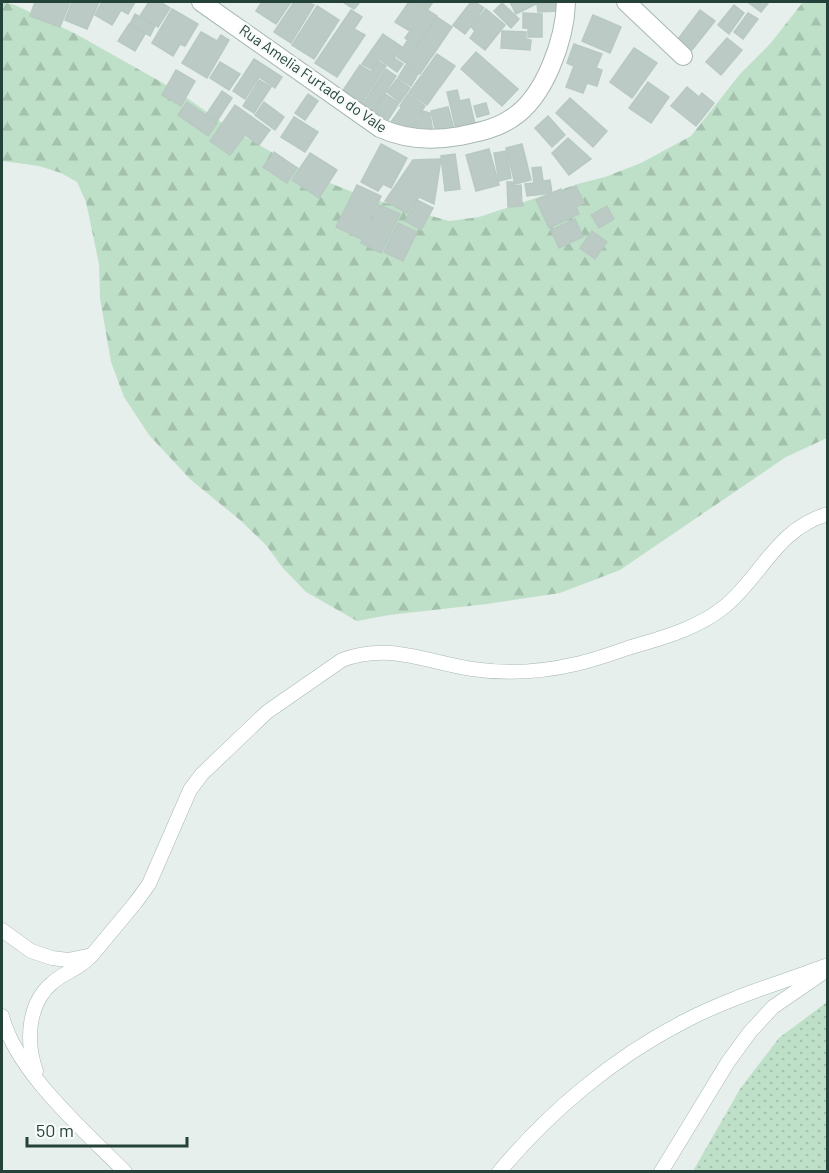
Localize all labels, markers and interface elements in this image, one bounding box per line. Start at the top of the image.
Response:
street label: Rua Amelia Furtado do Vale [236,20,391,136]
scale bar [27,1110,188,1148]
text: 50 m [36,1119,74,1141]

